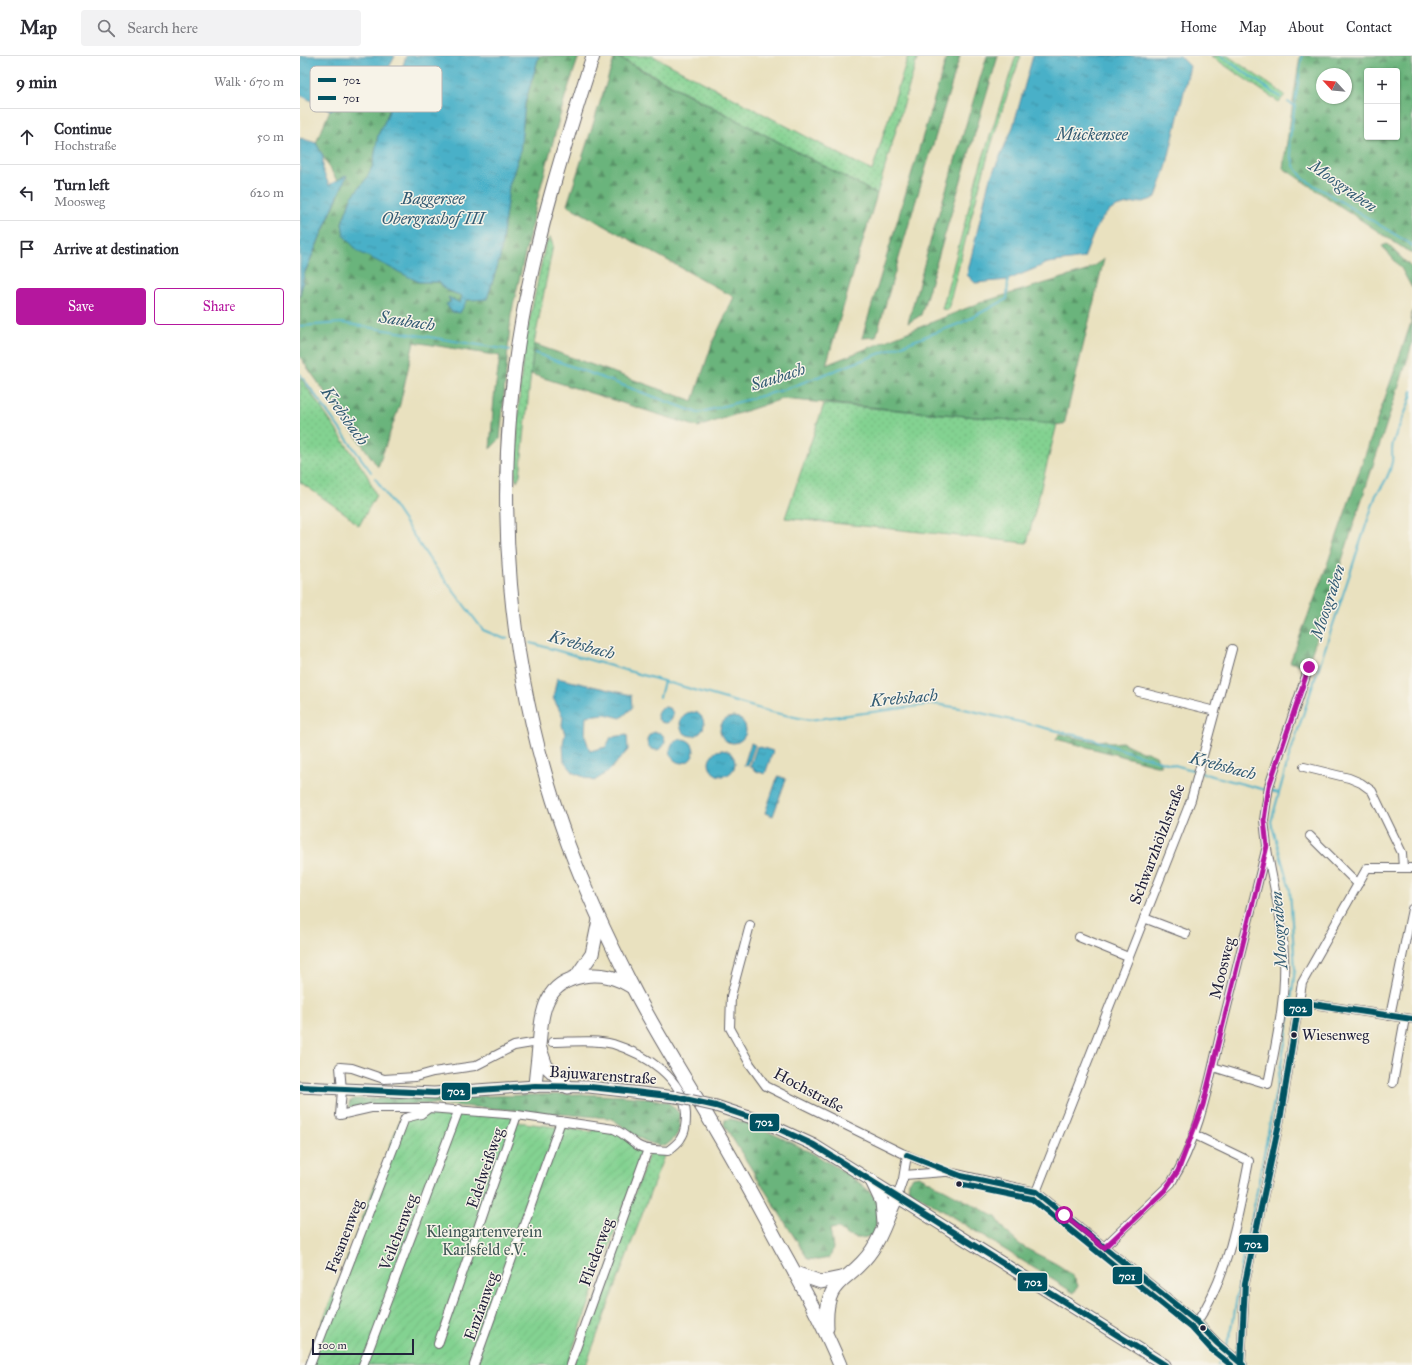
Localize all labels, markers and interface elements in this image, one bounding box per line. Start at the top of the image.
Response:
search box [81,10,361,46]
text: Map [20,16,57,39]
icon: search [95,17,117,39]
text: Search here [127,19,198,37]
text: Home [1180,19,1217,36]
text: Map [1239,19,1266,36]
text: About [1288,19,1324,36]
text: Contact [1346,19,1392,36]
legend [310,66,442,112]
north arrow [1316,68,1352,104]
map controls [1364,68,1400,140]
button: + [1364,68,1400,104]
text: 9 min [16,72,57,93]
text: Walk · 670 m [214,74,284,90]
text: 702 [343,74,361,87]
text: 701 [343,92,360,105]
button: − [1364,104,1400,140]
text: Continue [54,120,112,138]
water label: Mückensee [1054,124,1129,145]
icon: ahead [16,126,38,148]
text: 50 m [257,129,284,145]
text: Hochstraße [54,138,116,154]
water label: Moosgraben [1303,154,1381,217]
text: Turn left [54,176,110,194]
icon: left [16,182,38,204]
text: 620 m [250,185,284,201]
water label: Baggersee Obergrashof III [382,188,487,229]
text: Moosweg [54,194,105,210]
icon: arrive [16,238,38,260]
text: Arrive at destination [54,240,179,258]
button: Save [16,288,146,325]
button: Share [154,288,284,325]
water label: Saubach [377,306,436,336]
water label: Saubach [747,358,808,396]
water label: Krebsbach [316,382,373,450]
water label: Moosgraben [1305,562,1350,644]
water label: Krebsbach [546,625,617,664]
route end [1300,658,1318,676]
water label: Krebsbach [868,685,939,711]
water label: Krebsbach [1187,747,1258,785]
street label: Schwarzhölzlstraße [1125,781,1189,907]
water label: Moosgraben [1266,890,1292,972]
street label: Moosweg [1205,935,1240,1001]
line badge: 702 [1283,998,1313,1017]
text: 702 [1289,1002,1307,1015]
place label: Wiesenweg [1302,1026,1370,1044]
marker: Wiesenweg [1289,1030,1299,1040]
street label: Bajuwarenstraße [549,1062,658,1088]
street label: Hochstraße [771,1064,848,1117]
line badge: 702 [441,1082,471,1101]
text: 702 [447,1085,465,1098]
line badge: 702 [749,1113,780,1132]
text: 702 [755,1116,773,1129]
street label: Edelweißweg [462,1125,509,1211]
unlabelled marker [954,1179,964,1189]
street label: Veilchenweg [374,1190,422,1274]
street label: Fasanenweg [321,1196,368,1276]
route start [1055,1206,1073,1224]
street label: Fliederweg [575,1215,618,1289]
park label: Kleingartenverein Karlsfeld e.V. [426,1222,542,1259]
line badge: 702 [1238,1234,1269,1253]
text: 702 [1244,1238,1262,1251]
line badge: 701 [1112,1266,1143,1285]
street label: Enzianweg [460,1269,503,1343]
text: 701 [1119,1270,1136,1283]
line badge: 702 [1017,1272,1048,1292]
text: 702 [1024,1276,1042,1289]
unlabelled marker [1198,1323,1208,1333]
scale bar [312,1337,414,1356]
text: 100 m [318,1339,347,1352]

